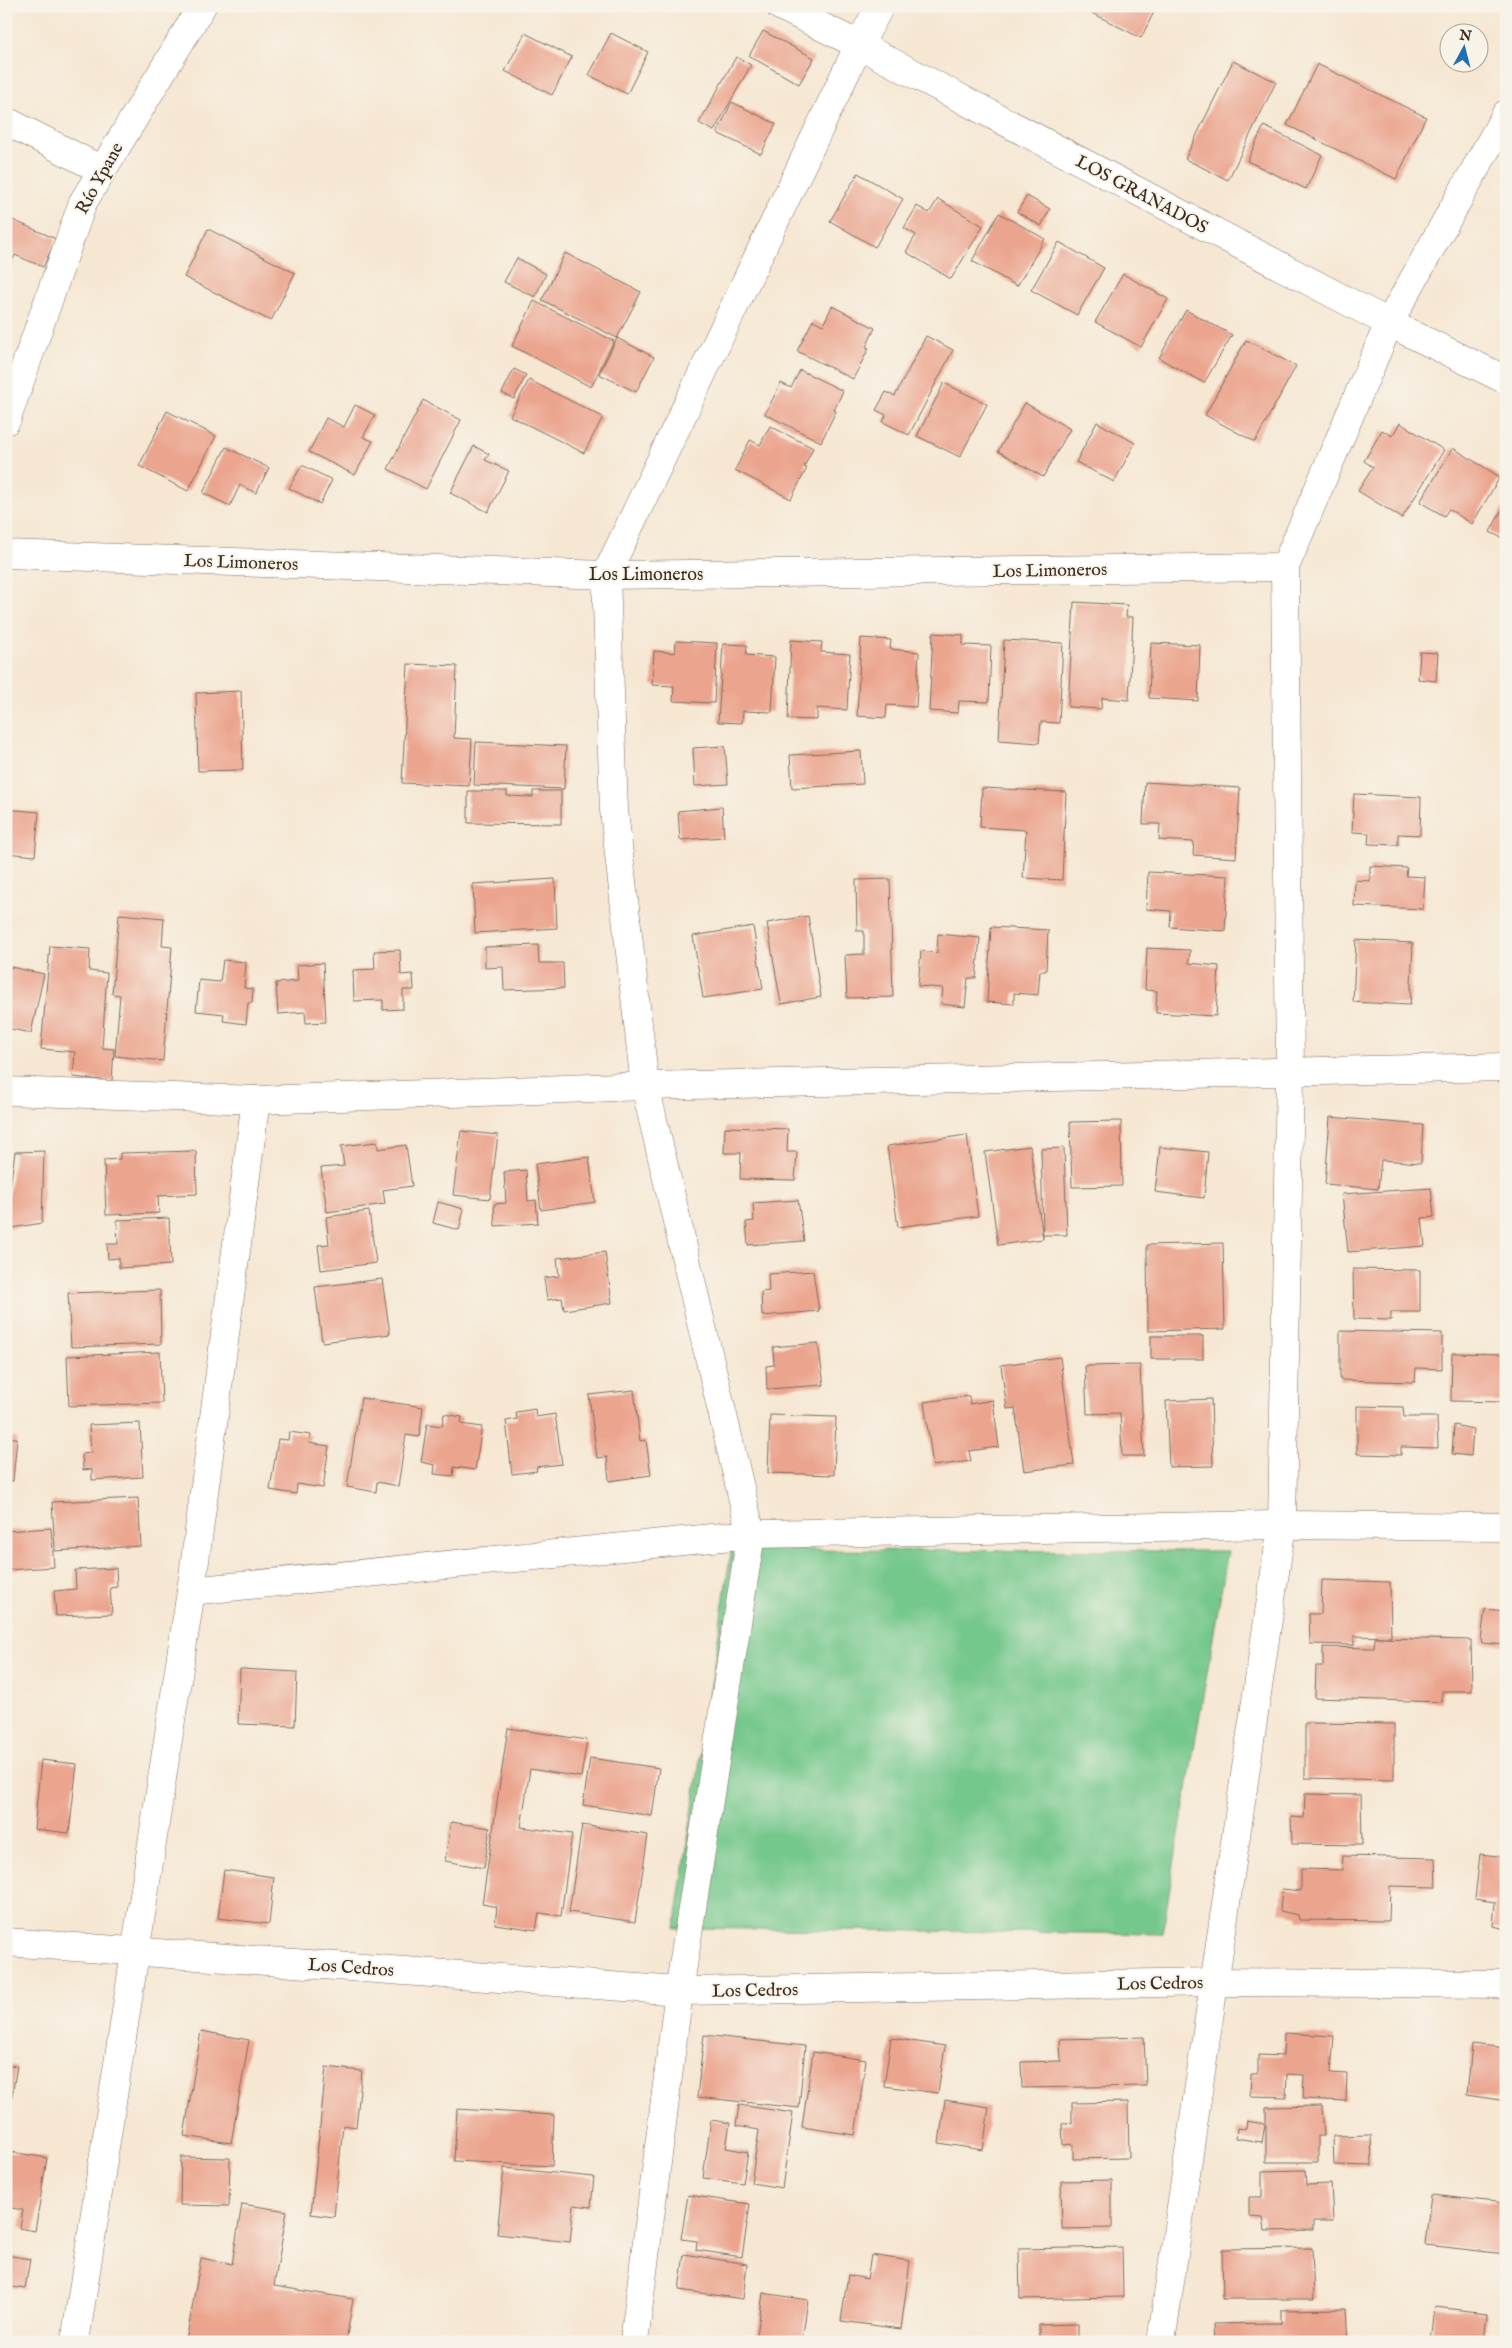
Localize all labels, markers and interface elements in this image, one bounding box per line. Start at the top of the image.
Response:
north arrow [1440,22,1490,72]
text: N [1457,26,1473,46]
street label: Río Ypane [71,139,129,219]
street label: LOS GRANADOS [1071,151,1212,240]
street label: Los Limoneros [183,550,299,577]
street label: Los Limoneros [993,559,1107,584]
street label: Los Limoneros [589,564,703,587]
street label: Los Cedros [307,1954,395,1983]
street label: Los Cedros [1117,1972,1203,1997]
street label: Los Cedros [712,1979,798,2004]

